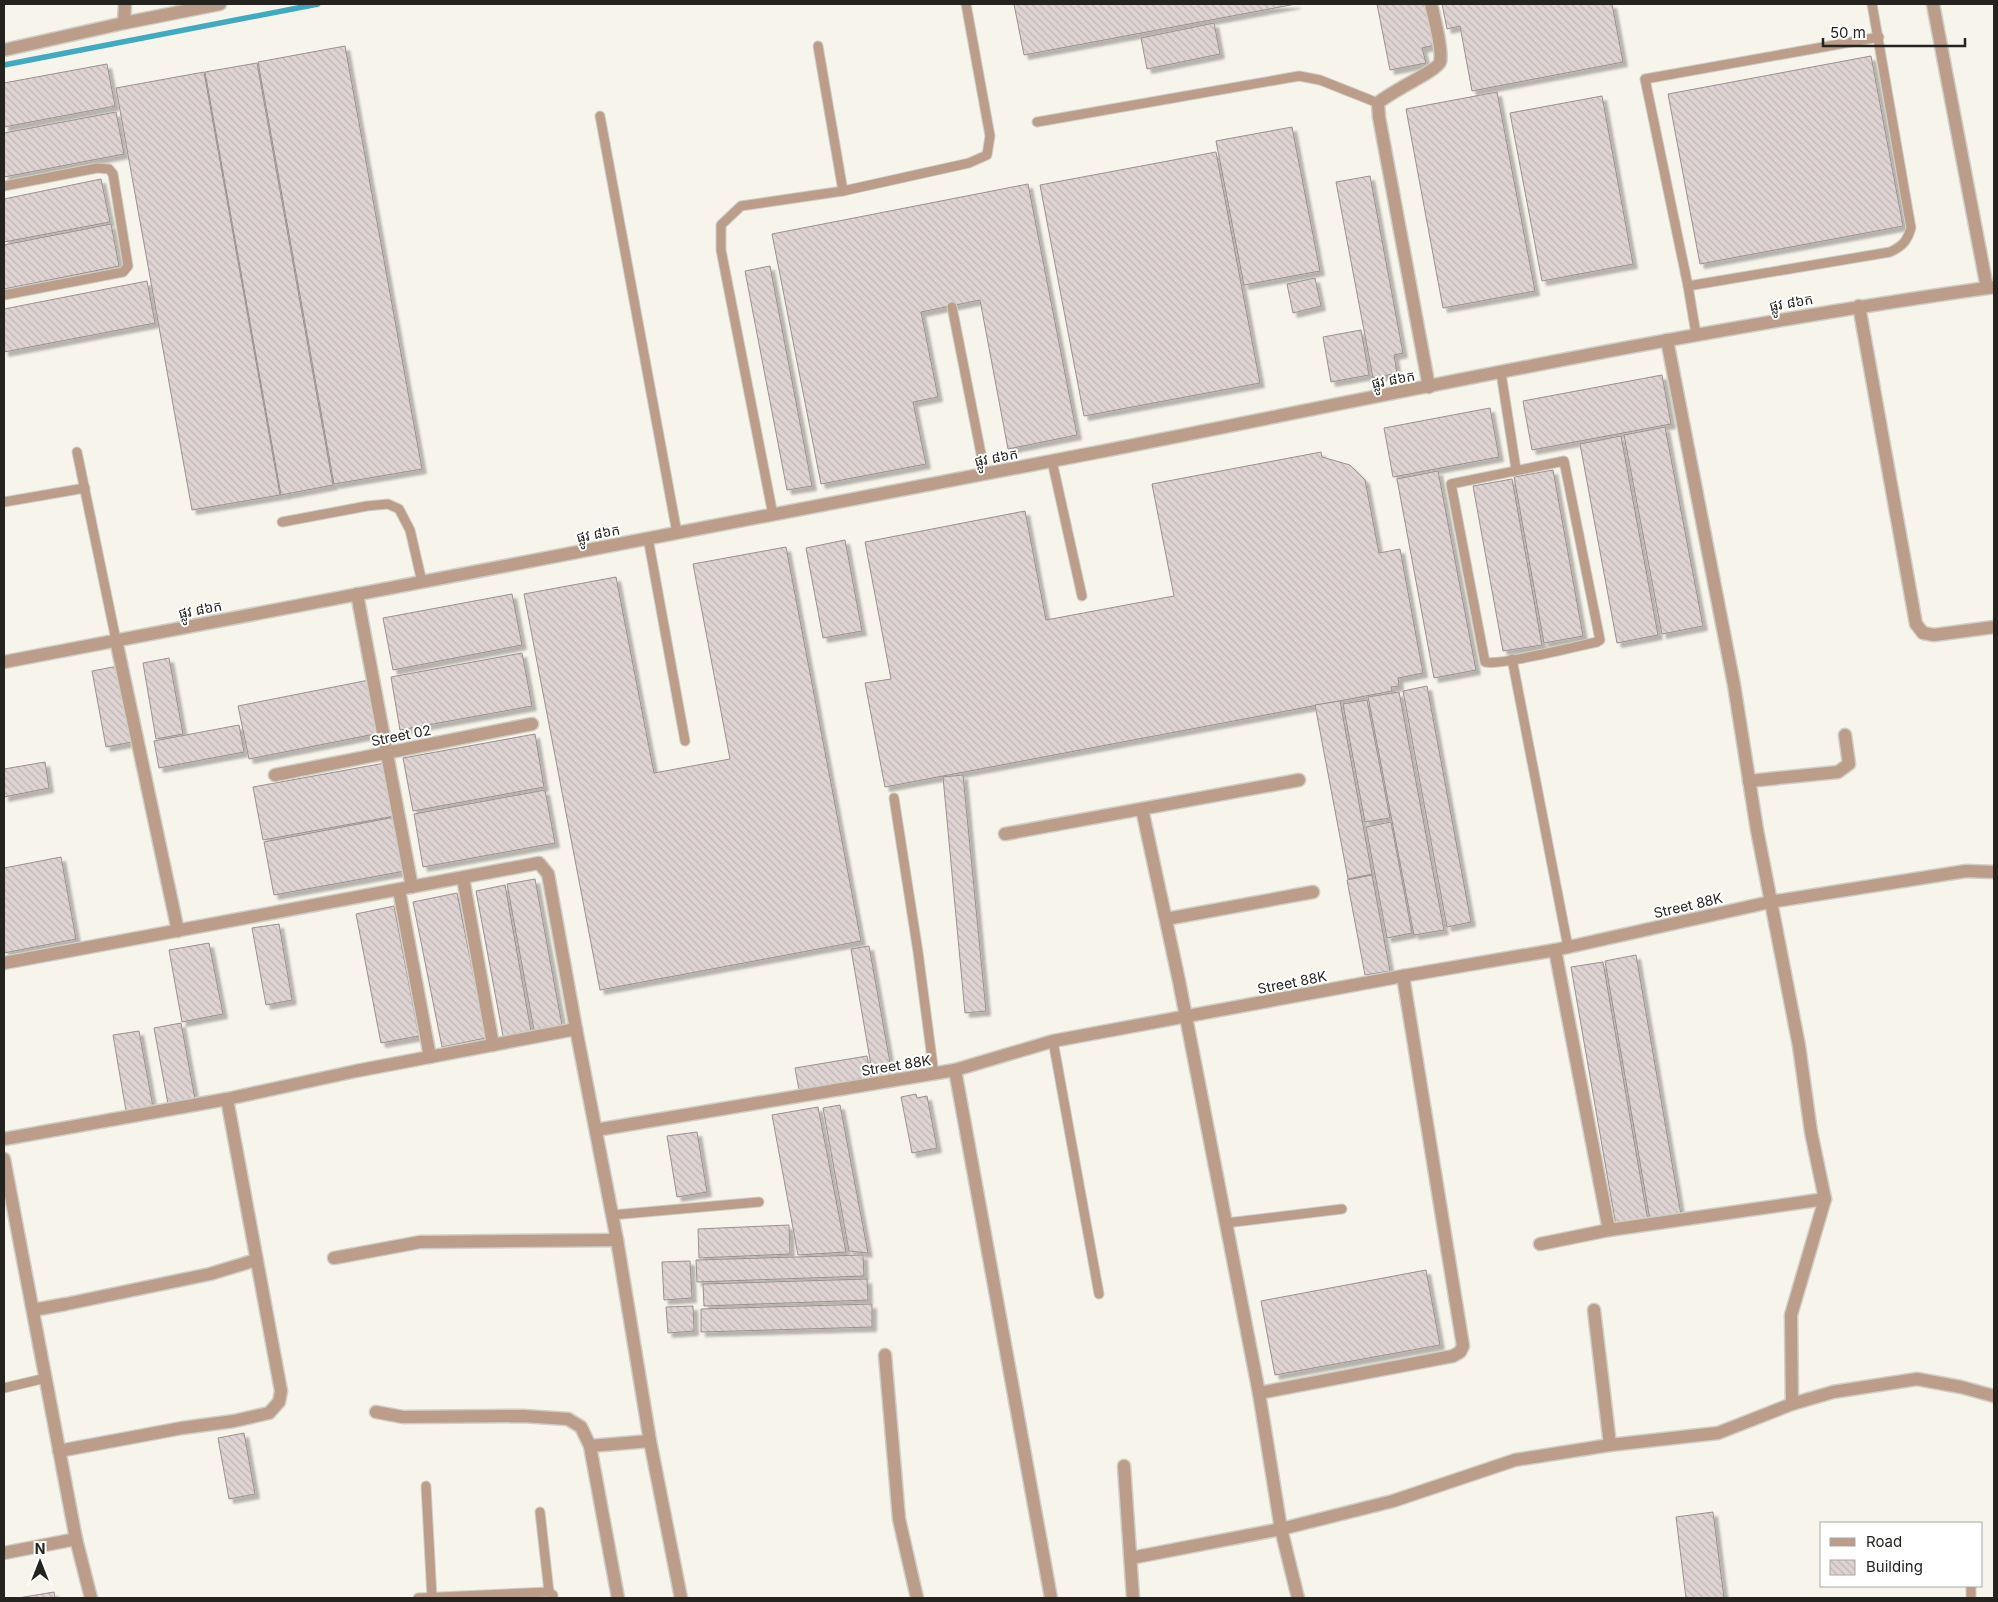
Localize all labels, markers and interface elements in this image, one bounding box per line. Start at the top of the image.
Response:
scale bar [1823,15,1966,47]
text: 50 m [1830,23,1866,42]
street label: ផ្លូវ ៨៦ក [1768,290,1815,318]
street label: ផ្លូវ ៨៦ក [1370,366,1417,396]
street label: ផ្លូវ ៨៦ក [973,444,1020,474]
street label: ផ្លូវ ៨៦ក [575,520,622,550]
street label: ផ្លូវ ៨៦ក [177,596,224,626]
street label: Street 02 [370,721,432,749]
street label: Street 88K [1652,889,1725,921]
street label: Street 88K [1256,967,1329,997]
street label: Street 88K [860,1051,933,1079]
legend [1820,1522,1983,1587]
text: Road [1866,1532,1902,1551]
north arrow [15,1537,65,1587]
text: N [35,1540,45,1557]
text: Building [1866,1557,1923,1576]

